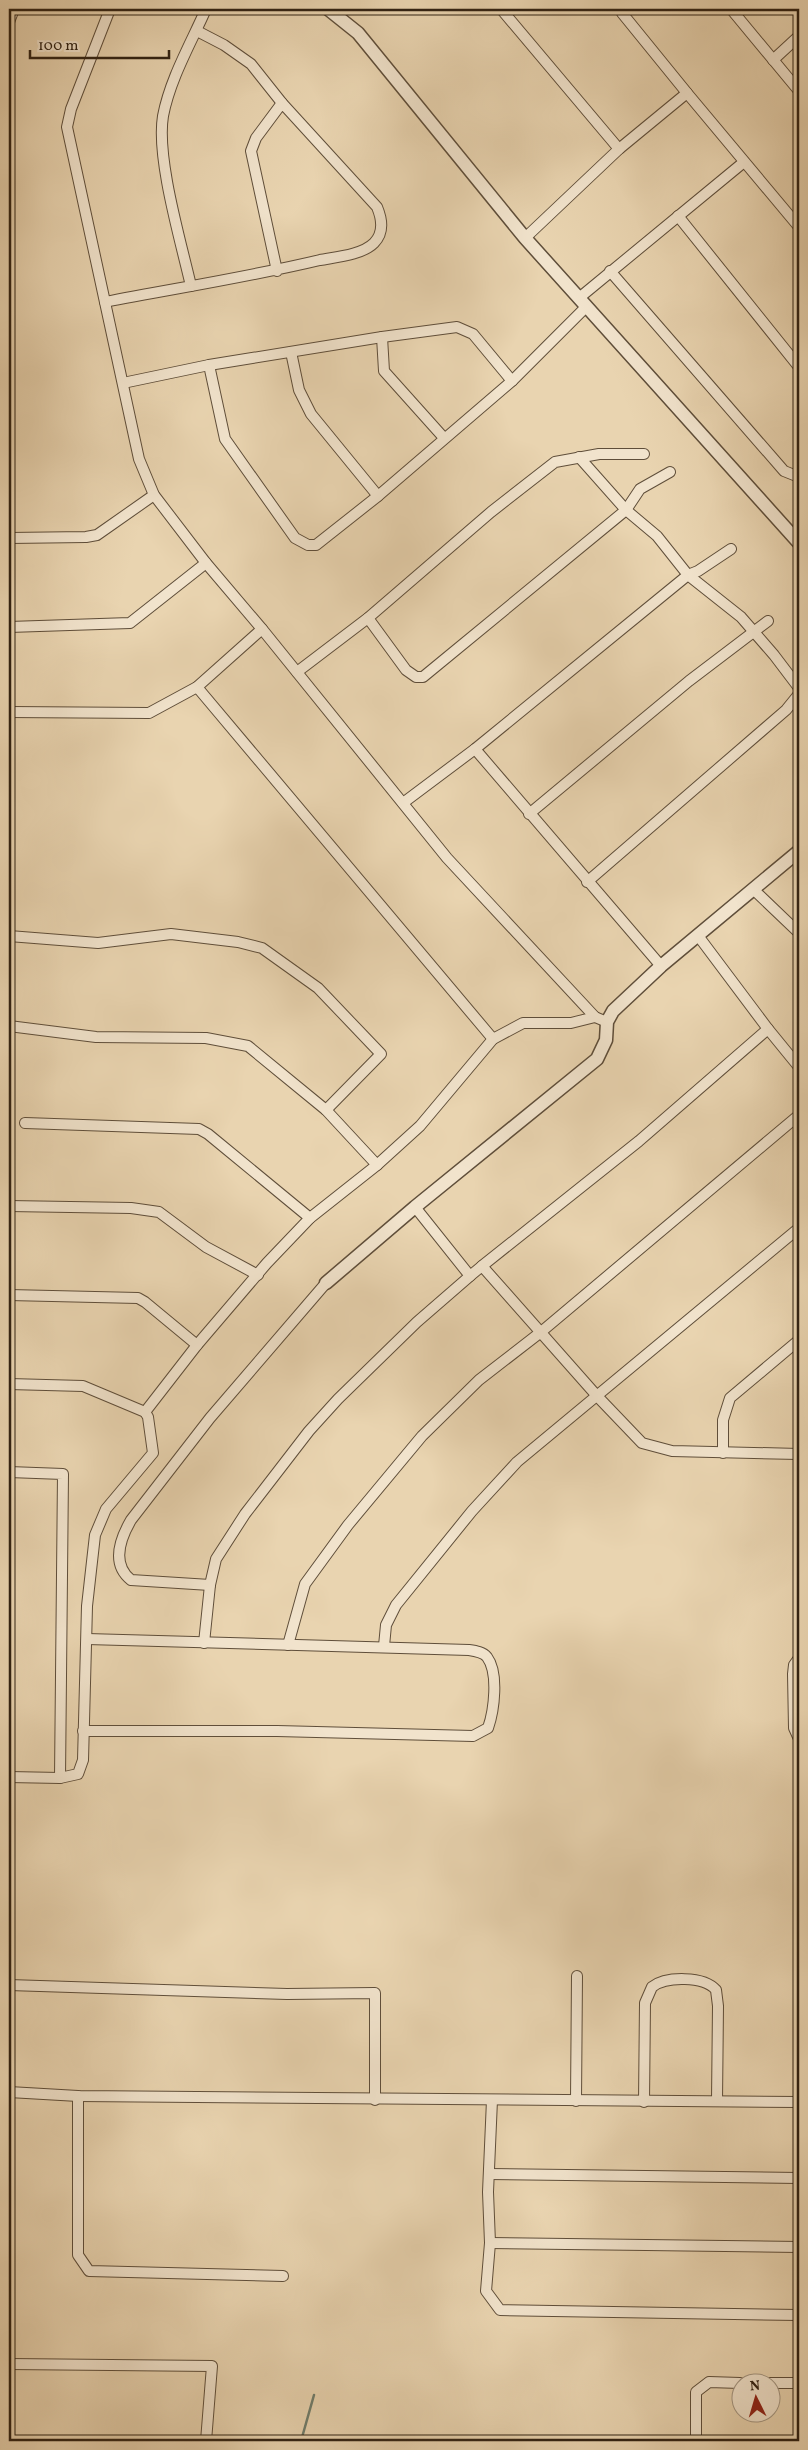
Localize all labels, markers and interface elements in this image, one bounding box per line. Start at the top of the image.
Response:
scale bar [30,28,169,60]
text: 100 m [38,36,78,57]
north arrow [730,2372,780,2422]
text: N [749,2377,761,2396]

